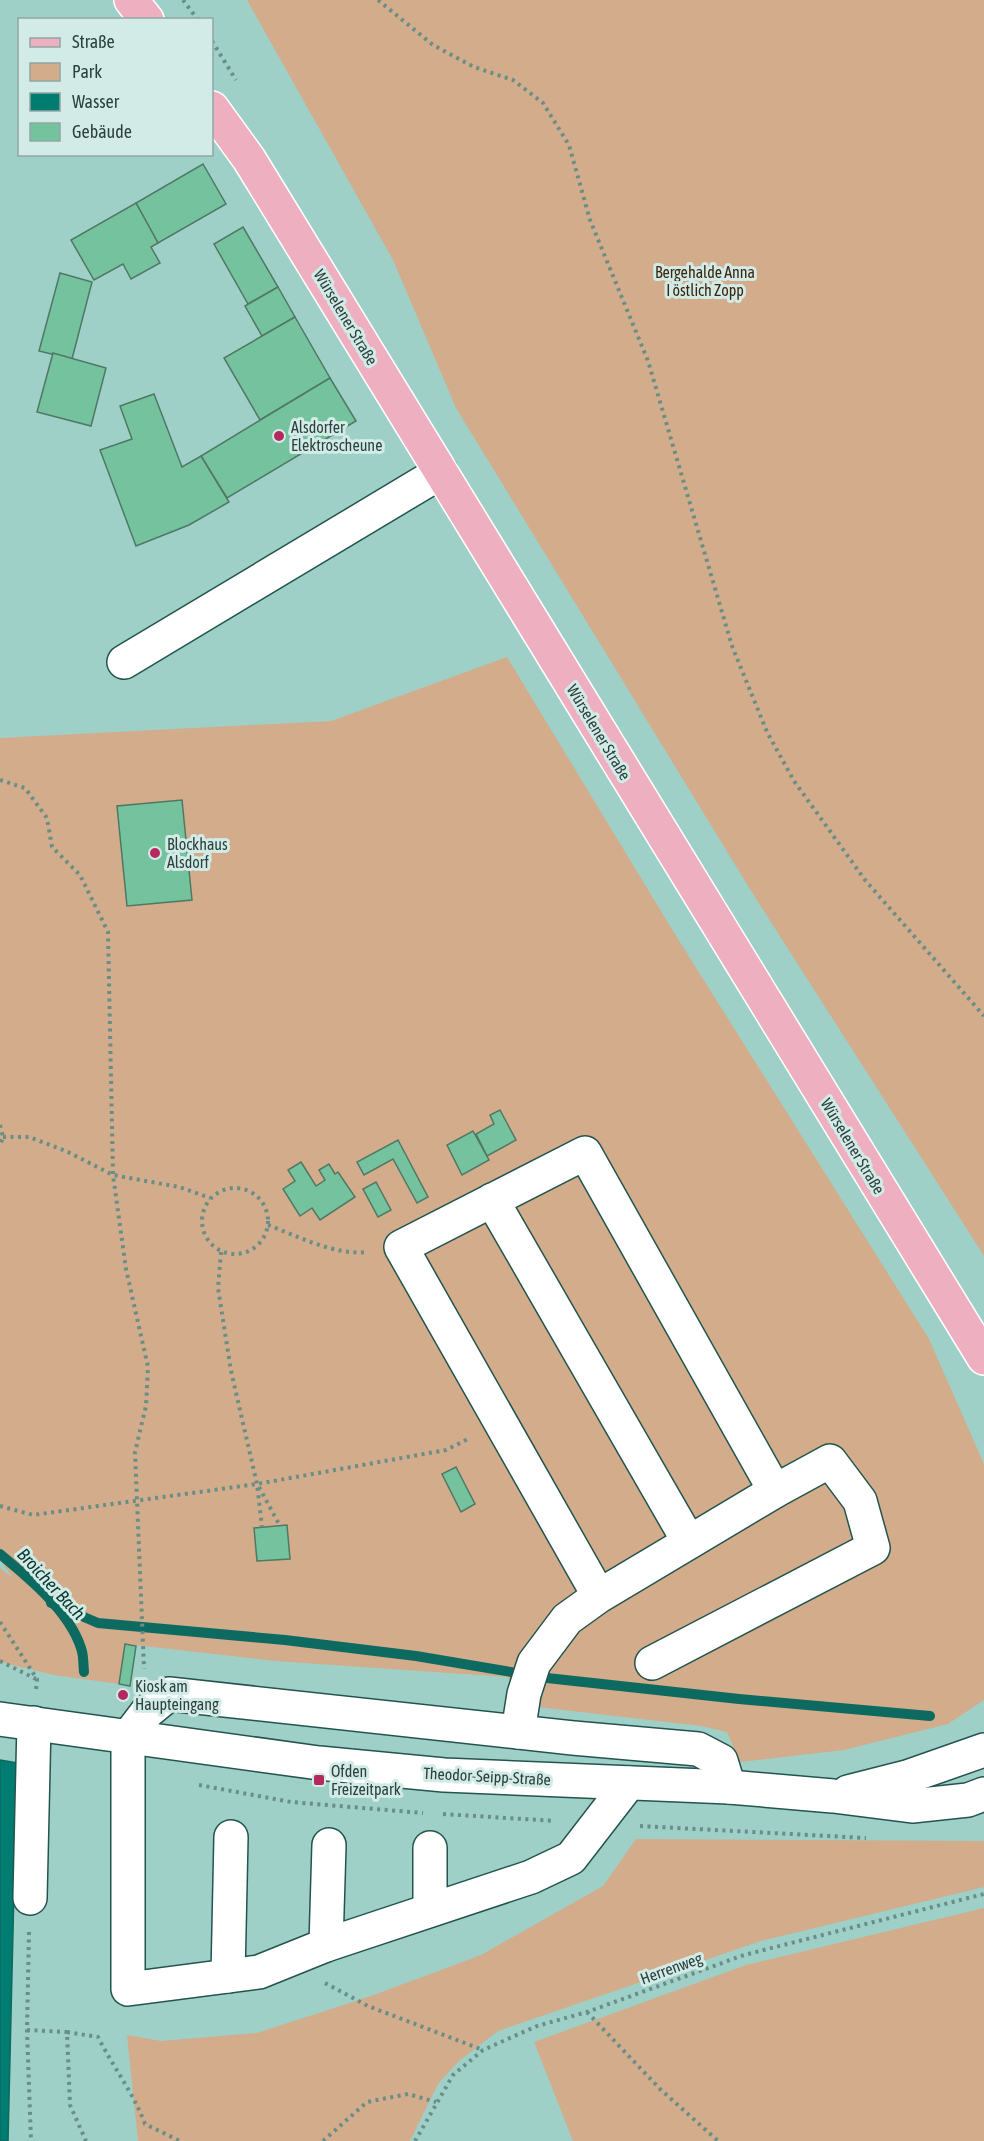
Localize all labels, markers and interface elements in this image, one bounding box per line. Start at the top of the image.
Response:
legend [18,18,213,156]
text: Straße [72,31,115,52]
text: Park [72,61,102,82]
text: Wasser [72,91,120,112]
text: Gebäude [72,121,132,142]
park label: Bergehalde Anna I östlich Zopp [655,263,755,300]
street label: Würselener Straße [310,266,382,368]
place label: Alsdorfer Elektroscheune [291,418,382,454]
marker: Alsdorfer Elektroscheune [272,429,286,443]
street label: Würselener Straße [563,681,635,783]
place label: Blockhaus Alsdorf [167,835,228,871]
marker: Blockhaus Alsdorf [148,846,162,860]
street label: Würselener Straße [817,1095,889,1197]
water label: Broicher Bach [13,1544,90,1624]
place label: Kiosk am Haupteingang [135,1677,219,1714]
marker: Kiosk am Haupteingang [116,1688,130,1702]
place label: Ofden Freizeitpark [331,1762,401,1799]
street label: Theodor-Seipp-Straße [423,1764,551,1789]
marker: Ofden Freizeitpark [312,1773,326,1787]
street label: Herrenweg [638,1948,705,1988]

